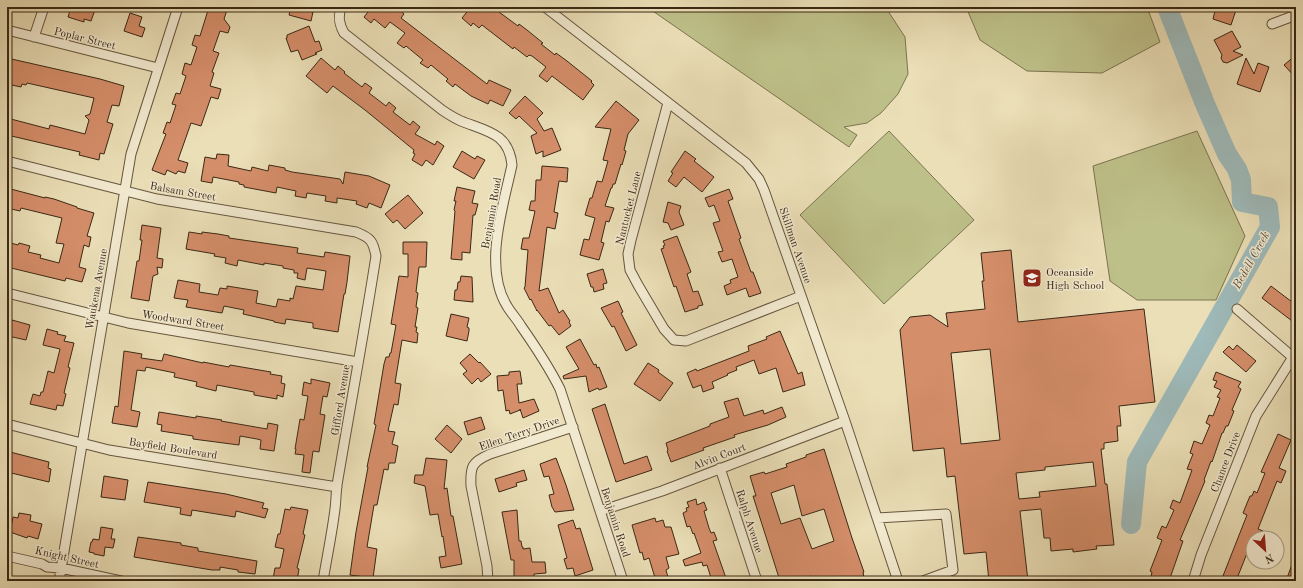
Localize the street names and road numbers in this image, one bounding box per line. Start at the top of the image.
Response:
street label: Poplar Street [53,26,117,52]
street label: Nantucket Lane [615,170,644,247]
street label: Benjamin Road [481,176,504,250]
street label: Balsam Street [149,181,217,204]
street label: Skillman Avenue [776,206,813,285]
street label: Waukena Avenue [85,248,110,331]
street label: Woodward Street [141,310,225,333]
street label: Gifford Avenue [330,364,353,437]
street label: Ellen Terry Drive [478,416,561,453]
street label: Chance Drive [1210,431,1243,494]
street label: Bayfield Boulevard [128,437,218,462]
street label: Alvin Court [691,442,748,473]
street label: Benjamin Road [598,486,631,559]
street label: Ralph Avenue [733,488,764,555]
street label: Knight Street [34,546,100,571]

